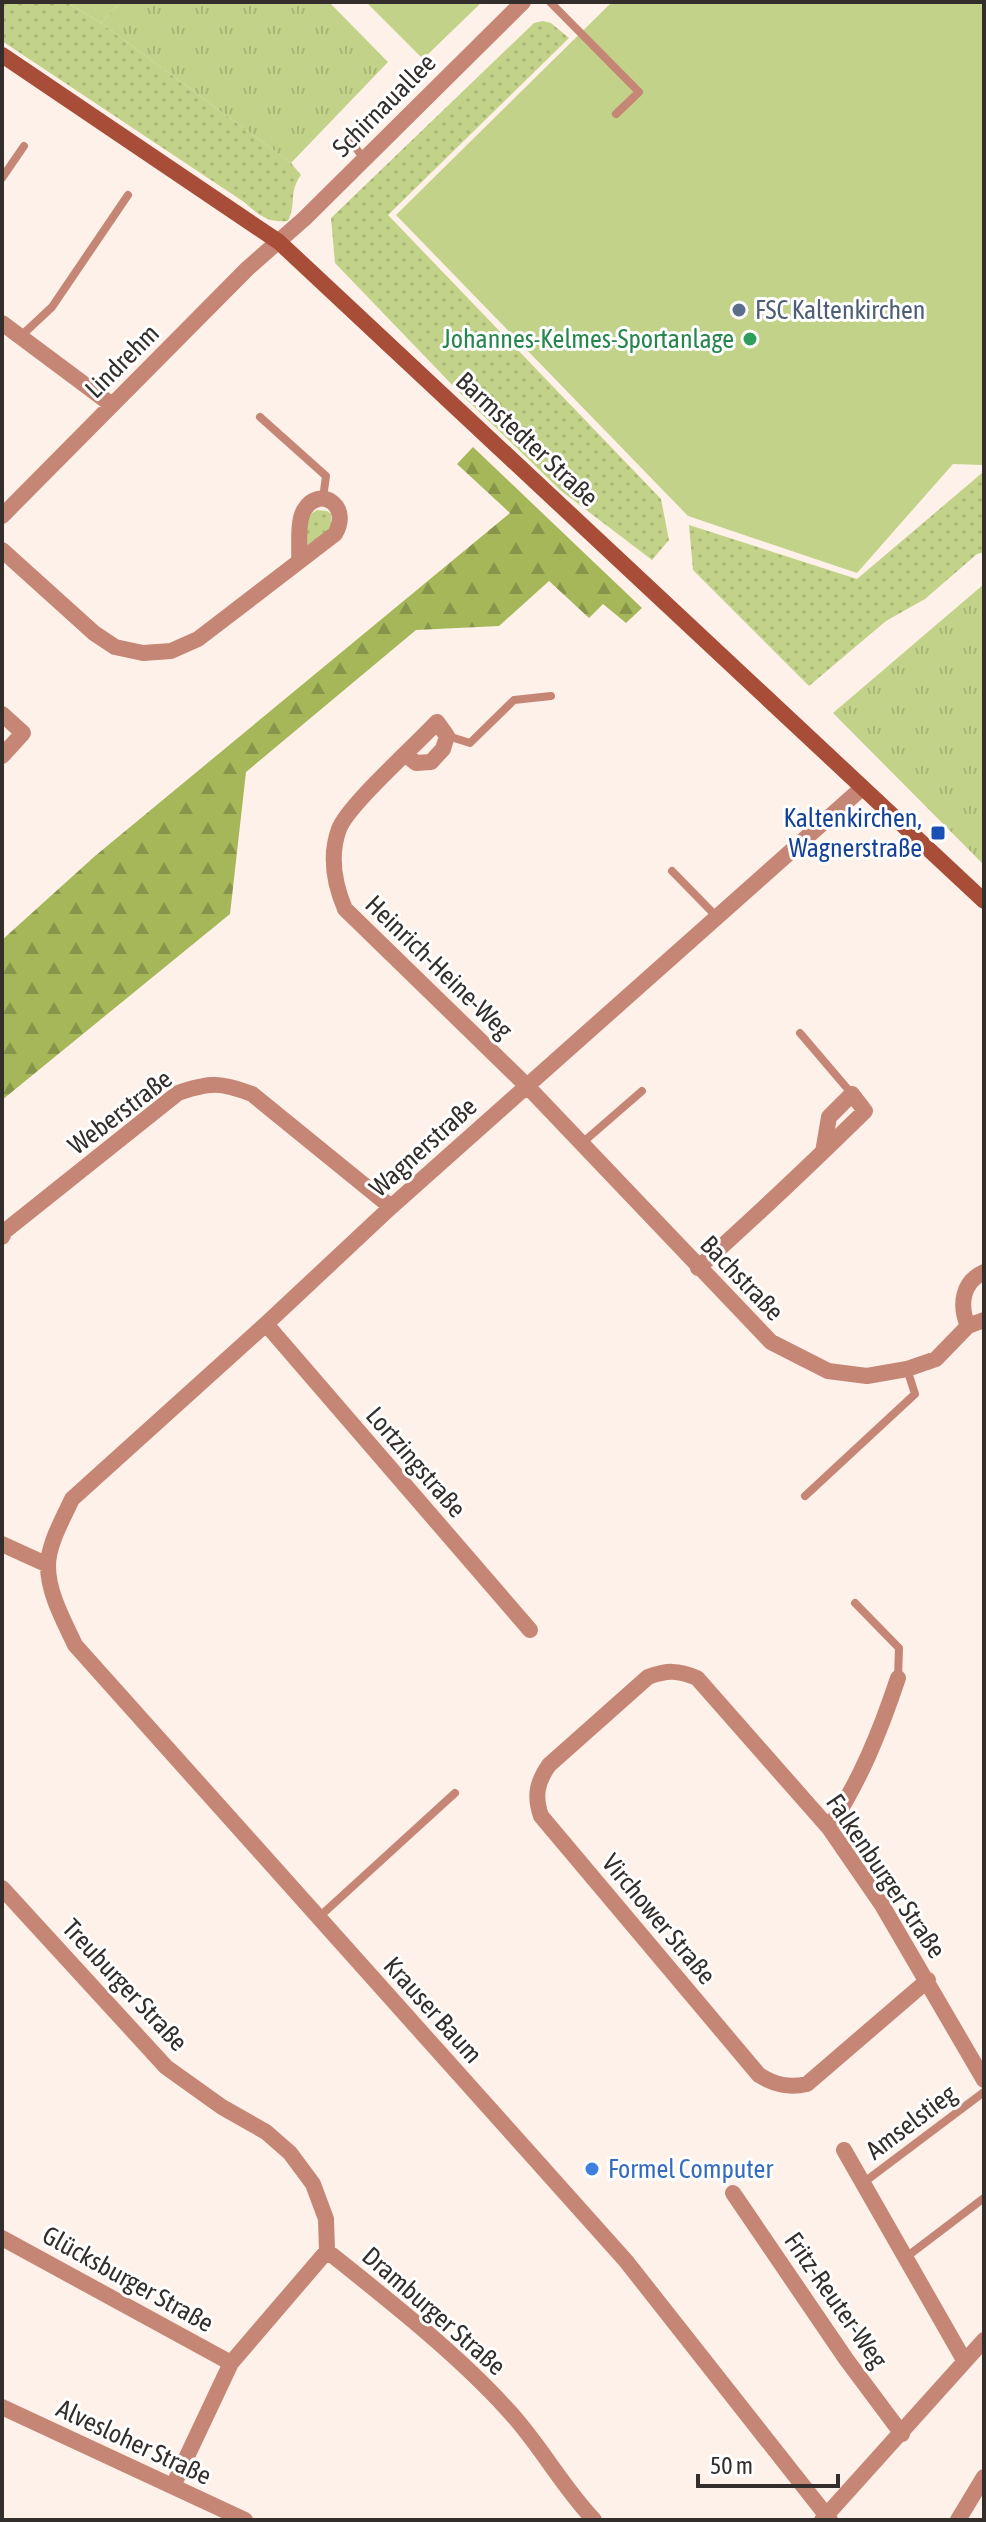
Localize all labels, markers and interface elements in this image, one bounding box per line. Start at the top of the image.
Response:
street label: Schirnauallee [326,47,442,163]
place label: FSC Kaltenkirchen [755,295,925,325]
marker: FSC Kaltenkirchen [730,301,748,319]
street label: Lindrehm [79,318,165,404]
place label: Johannes-Kelmes-Sportanlage [442,324,734,354]
marker: Johannes-Kelmes-Sportanlage [741,330,759,348]
street label: Barmstedter Straße [450,366,604,512]
place label: Kaltenkirchen, Wagnerstraße [784,803,922,863]
marker: Kaltenkirchen, Wagnerstraße [929,824,947,842]
street label: Heinrich-Heine-Weg [359,889,519,1045]
street label: Weberstraße [62,1063,178,1161]
street label: Wagnerstraße [363,1091,483,1203]
street label: Bachstraße [694,1229,790,1327]
street label: Lortzingstraße [360,1401,472,1523]
street label: Falkenburger Straße [820,1788,952,1964]
street label: Virchower Straße [596,1848,722,1990]
street label: Treuburger Straße [56,1913,194,2057]
street label: Krauser Baum [378,1951,488,2069]
street label: Amselstieg [860,2078,963,2166]
place label: Formel Computer [608,2154,773,2184]
marker: Formel Computer [583,2160,601,2178]
street label: Glücksburger Straße [37,2220,219,2338]
street label: Fritz-Reuter-Weg [778,2226,894,2374]
street label: Dramburger Straße [356,2241,512,2381]
street label: Alvesloher Straße [52,2393,216,2491]
scale bar [698,2438,838,2488]
text: 50 m [710,2452,753,2479]

